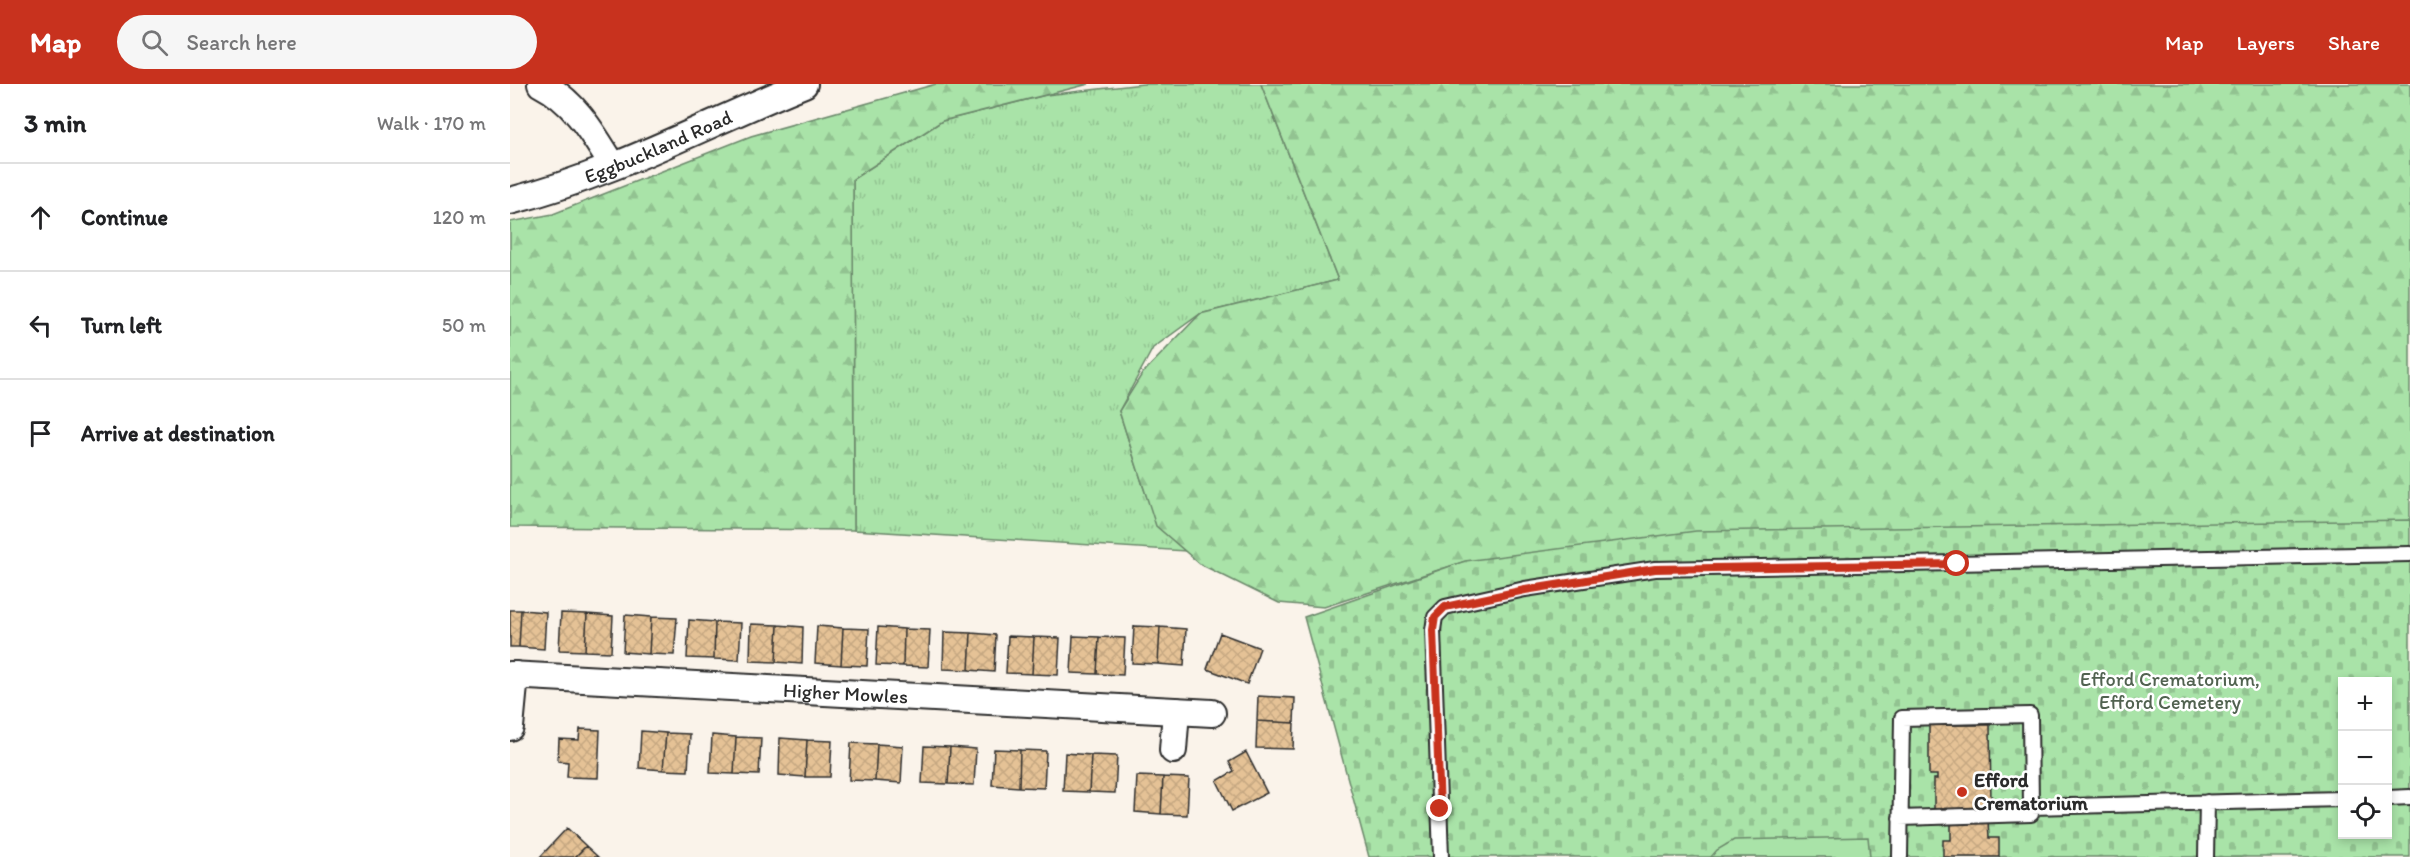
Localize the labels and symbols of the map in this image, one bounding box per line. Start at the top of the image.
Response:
street label: Eggbuckland Road [581,104,736,189]
route start [1943,550,1969,576]
park label: Efford Crematorium, Efford Cemetery [2080,667,2260,714]
street label: Higher Mowles [782,678,909,709]
place label: Efford Crematorium [1974,768,2089,815]
marker: Efford Crematorium [1955,785,1969,799]
route end [1426,795,1452,821]

